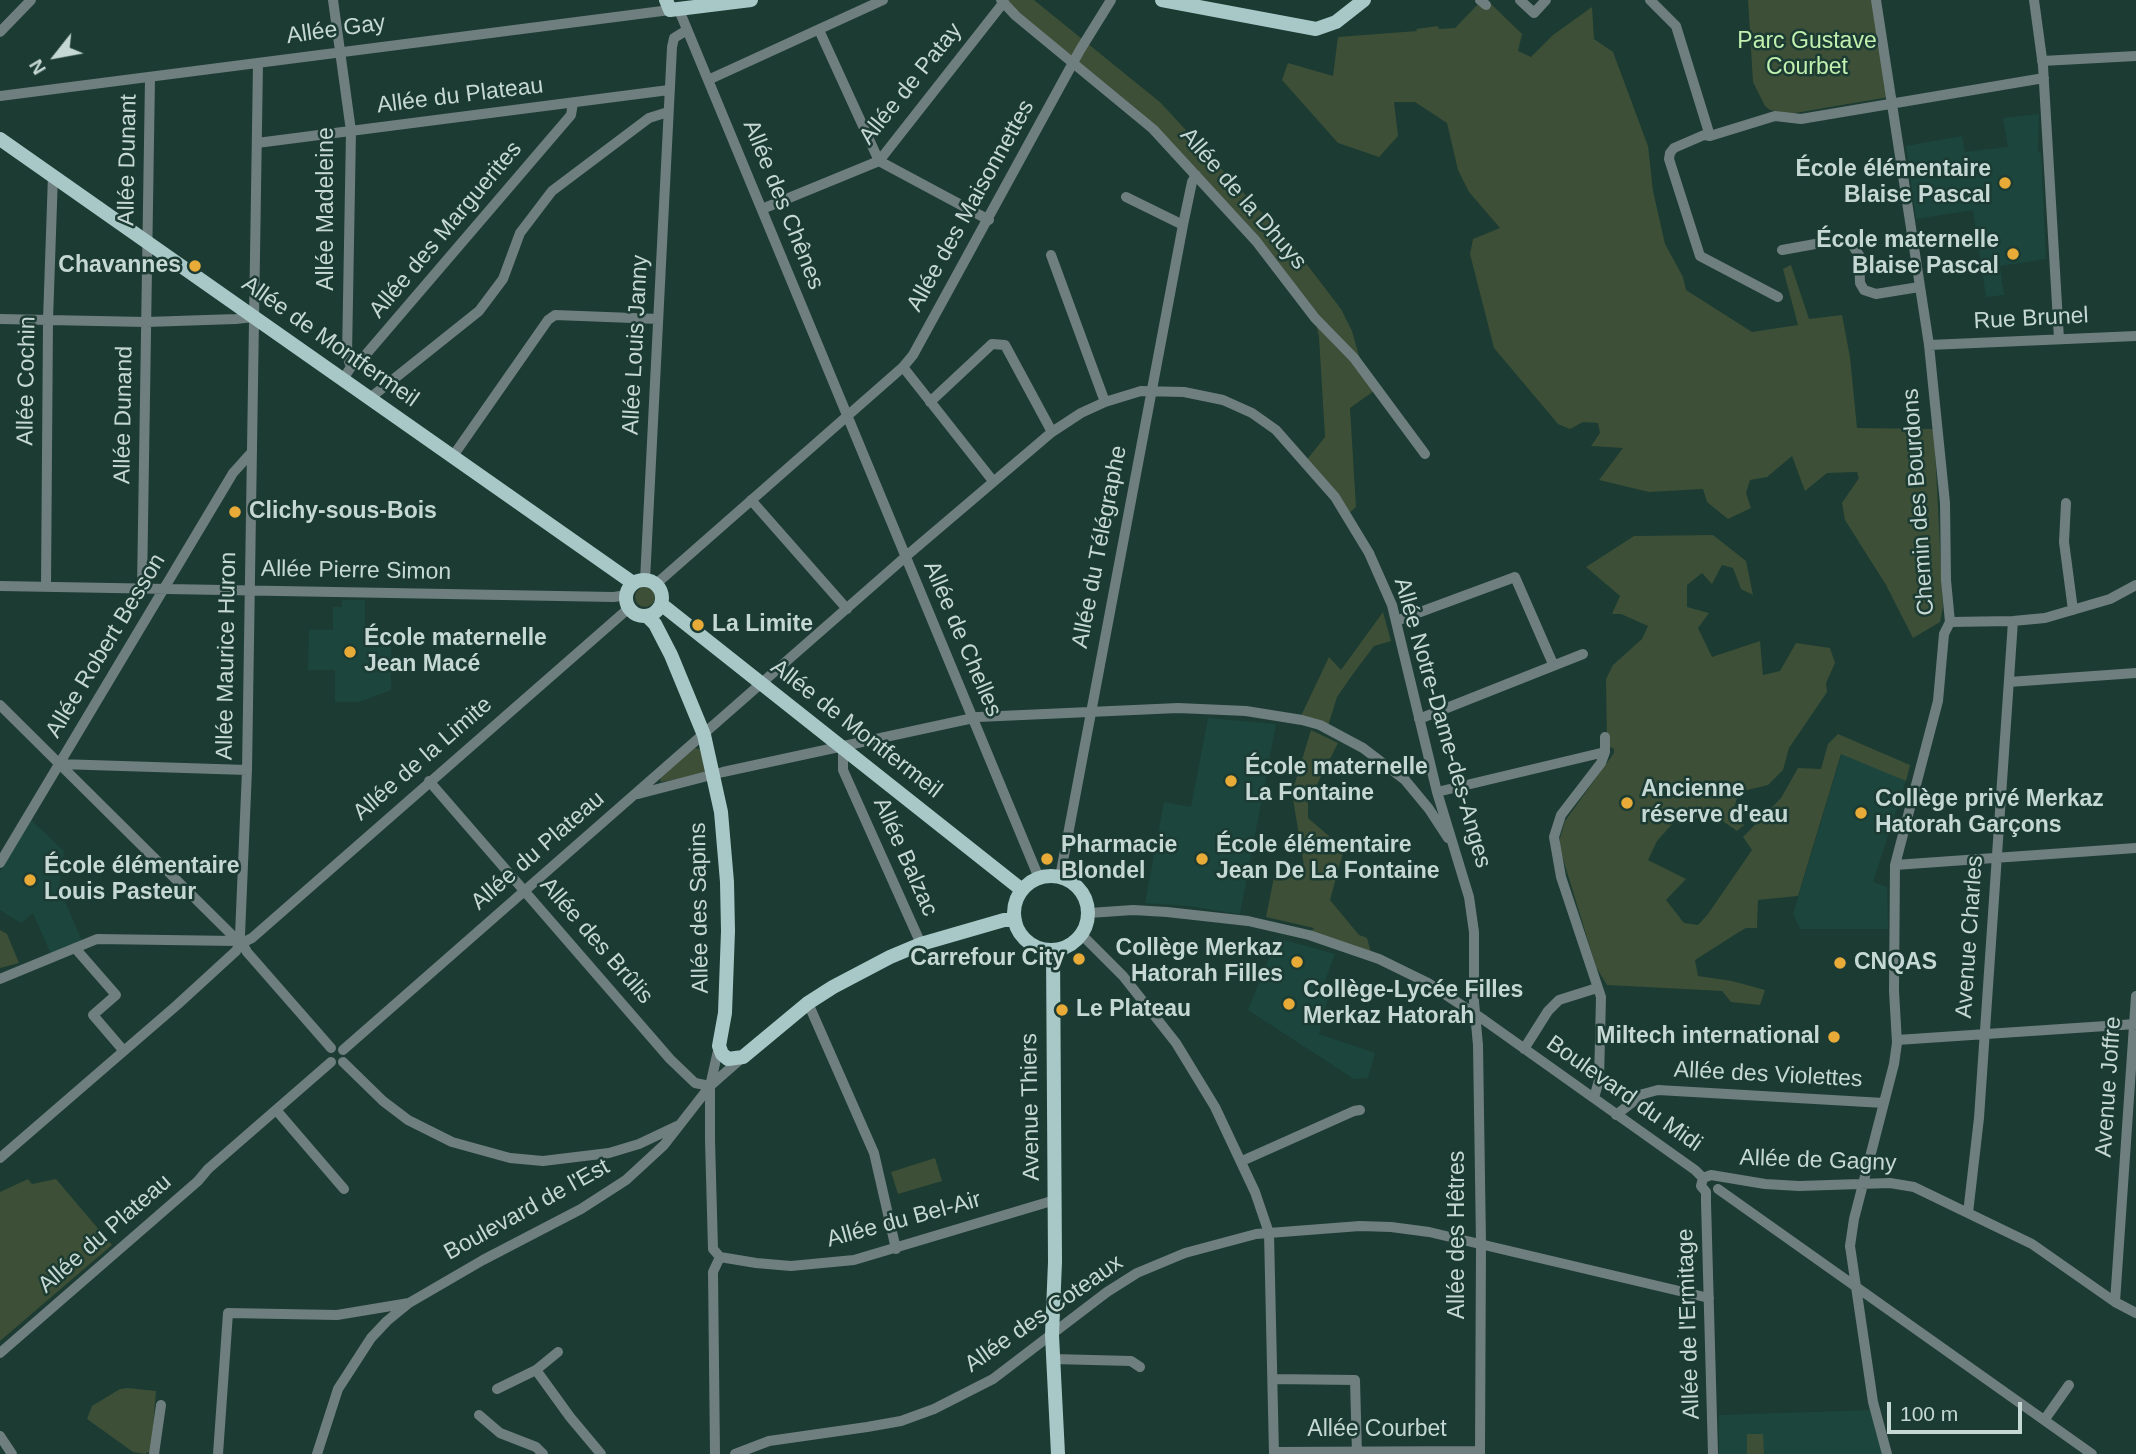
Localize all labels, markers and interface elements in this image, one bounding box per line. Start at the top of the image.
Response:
street label: Allée Gay [285,9,387,51]
street label: Allée de Patay [854,18,968,150]
north arrow [21,21,91,91]
park label: Parc Gustave Courbet [1737,28,1877,82]
text: N [25,56,50,78]
street label: Allée du Plateau [375,72,545,120]
street label: Allée Dunant [113,94,143,226]
street label: Allée des Maisonnettes [901,95,1041,317]
street label: Allée des Chênes [736,116,830,294]
street label: Allée de la Dhuys [1174,122,1312,276]
street label: Allée Madeleine [313,127,341,291]
street label: Allée des Marguerites [364,136,528,324]
place label: École élémentaire Blaise Pascal [1795,156,1991,210]
marker: École élémentaire Blaise Pascal [1997,175,2013,191]
place label: École maternelle Blaise Pascal [1816,227,1999,281]
marker: École maternelle Blaise Pascal [2005,246,2021,262]
place label: Chavannes [58,252,181,280]
street label: Allée Louis Janny [618,254,654,436]
marker: Chavannes [187,258,203,274]
street label: Allée de Montfermeil [236,271,424,413]
street label: Rue Brunel [1973,302,2089,336]
street label: Allée Cochin [12,316,42,446]
street label: Allée Dunand [109,346,139,484]
street label: Chemin des Bourdons [1897,388,1941,616]
street label: Allée du Télégraphe [1067,443,1133,651]
place label: Clichy-sous-Bois [249,498,437,526]
marker: Clichy-sous-Bois [227,504,243,520]
street label: Allée Robert Besson [40,549,172,743]
street label: Allée Maurice Huron [211,552,243,760]
street label: Allée Pierre Simon [261,556,451,586]
street label: Allée de Chelles [917,557,1007,721]
street label: Allée Notre-Dame-des-Anges [1387,575,1497,871]
place label: La Limite [712,611,813,639]
marker: La Limite [690,617,706,633]
place label: École maternelle Jean Macé [364,625,547,679]
marker: École maternelle Jean Macé [342,644,358,660]
street label: Allée de Montfermeil [765,654,947,804]
street label: Allée de la Limite [348,691,498,827]
place label: École maternelle La Fontaine [1245,754,1428,808]
marker: École maternelle La Fontaine [1223,773,1239,789]
place label: Ancienne réserve d'eau [1641,776,1788,830]
street label: Allée du Plateau [466,786,610,916]
place label: Collège privé Merkaz Hatorah Garçons [1875,786,2104,840]
street label: Allée Balzac [867,794,943,920]
marker: Ancienne réserve d'eau [1619,795,1635,811]
marker: Collège privé Merkaz Hatorah Garçons [1853,805,1869,821]
street label: Allée des Sapins [685,822,715,994]
place label: Pharmacie Blondel [1061,832,1177,886]
place label: École élémentaire Jean De La Fontaine [1216,832,1440,886]
marker: Pharmacie Blondel [1039,851,1055,867]
marker: École élémentaire Jean De La Fontaine [1194,851,1210,867]
place label: École élémentaire Louis Pasteur [44,853,240,907]
street label: Avenue Charles [1951,855,1989,1019]
marker: École élémentaire Louis Pasteur [22,872,38,888]
street label: Allée des Brûlis [534,872,658,1010]
place label: Collège Merkaz Hatorah Filles [1116,935,1283,989]
place label: Carrefour City [910,945,1065,973]
place label: CNQAS [1854,949,1937,977]
marker: Carrefour City [1071,951,1087,967]
marker: Collège Merkaz Hatorah Filles [1289,954,1305,970]
marker: CNQAS [1832,955,1848,971]
place label: Collège-Lycée Filles Merkaz Hatorah [1303,977,1523,1031]
place label: Le Plateau [1076,996,1191,1024]
marker: Collège-Lycée Filles Merkaz Hatorah [1281,996,1297,1012]
marker: Le Plateau [1054,1002,1070,1018]
street label: Avenue Joffre [2090,1016,2128,1158]
place label: Miltech international [1596,1023,1820,1051]
marker: Miltech international [1826,1029,1842,1045]
street label: Boulevard du Midi [1541,1030,1707,1158]
street label: Avenue Thiers [1016,1033,1046,1181]
street label: Allée des Violettes [1673,1056,1863,1094]
street label: Allée de Gagny [1739,1144,1897,1178]
street label: Allée des Hêtres [1444,1151,1472,1319]
street label: Boulevard de l'Est [440,1153,614,1267]
street label: Allée du Plateau [33,1169,177,1299]
street label: Allée du Bel-Air [824,1186,984,1254]
street label: Allée de l'Ermitage [1672,1228,1706,1420]
street label: Allée des Coteaux [960,1249,1128,1379]
scale bar [1891,1388,2026,1432]
text: 100 m [1900,1402,1958,1425]
street label: Allée Courbet [1307,1416,1447,1444]

